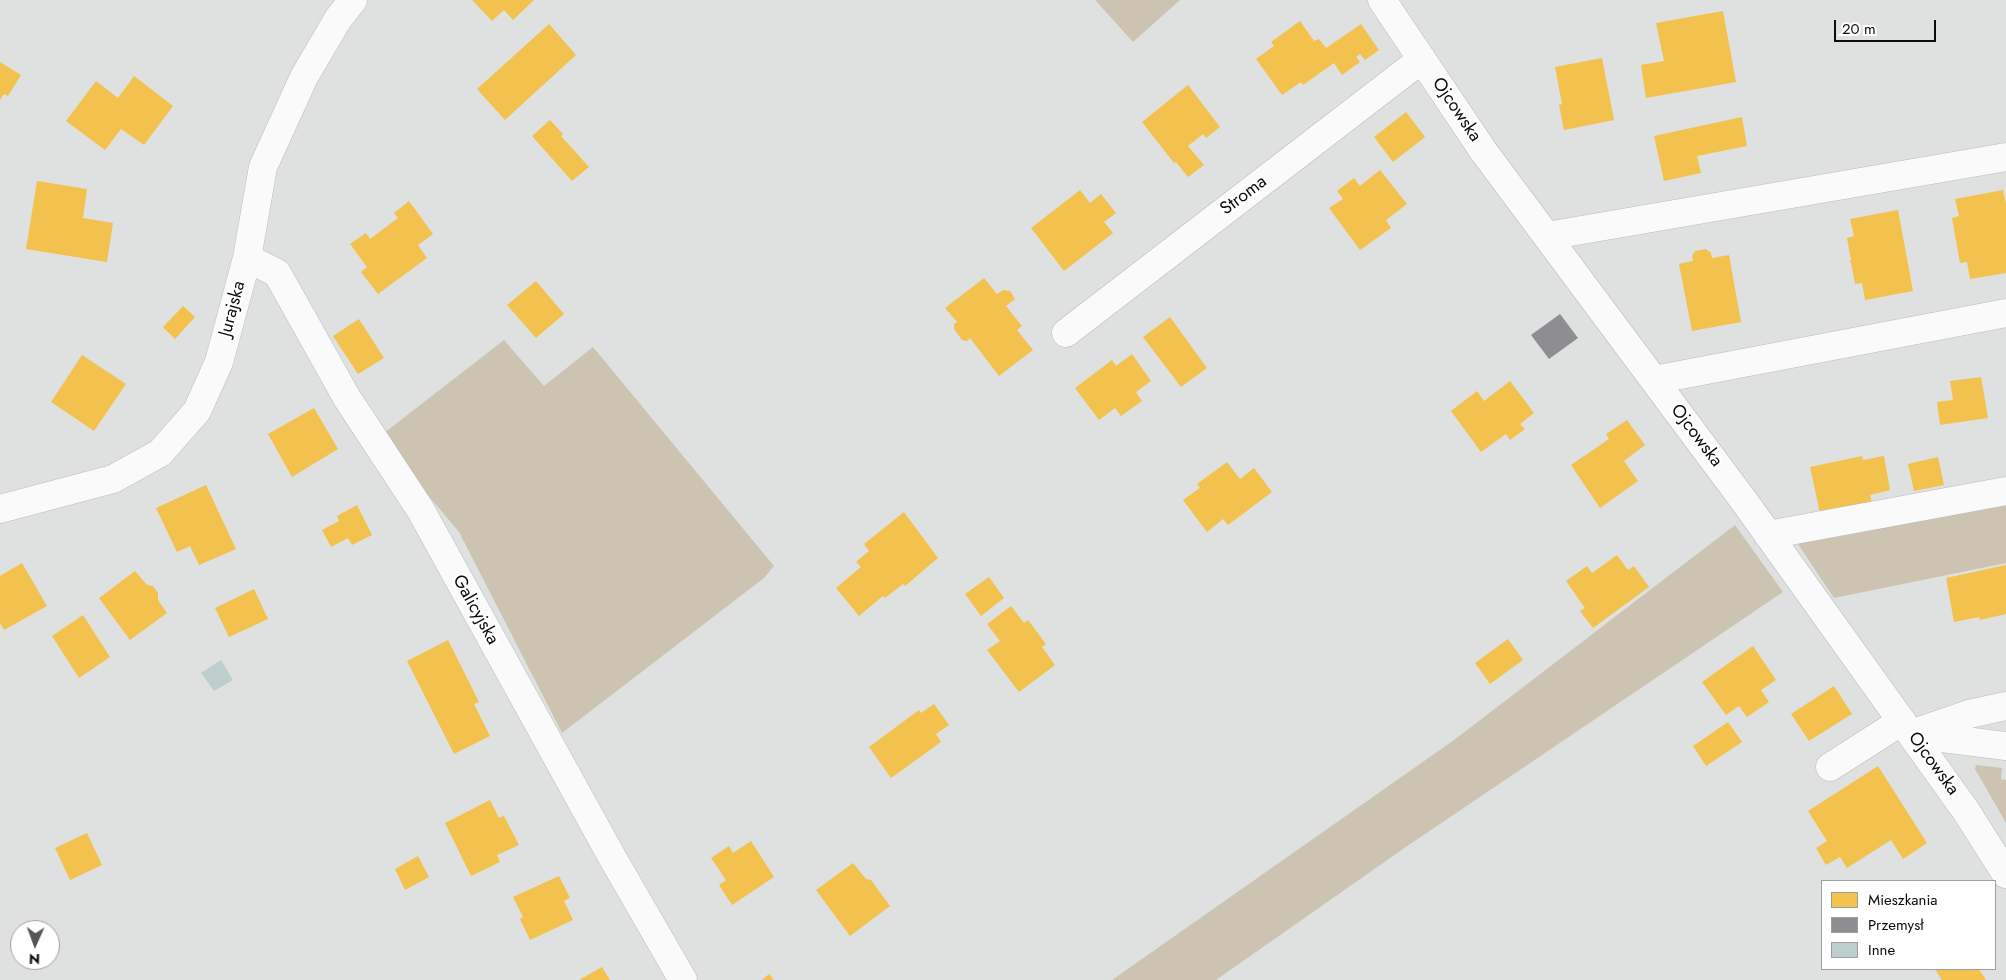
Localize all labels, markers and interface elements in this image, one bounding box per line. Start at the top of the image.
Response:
scale bar [1836,10,1938,42]
text: 20 m [1842,18,1876,40]
street label: Ojcowska [1427,74,1485,146]
street label: Stroma [1216,172,1272,220]
street label: Jurajska [215,279,251,339]
street label: Ojcowska [1665,400,1727,472]
street label: Galicyjska [447,571,503,649]
street label: Ojcowska [1903,728,1963,800]
legend [1821,880,1996,970]
text: Mieszkania [1868,889,1938,911]
text: Przemysł [1868,914,1924,936]
north arrow [10,920,60,970]
text: Inne [1868,939,1895,961]
text: N [29,949,40,969]

